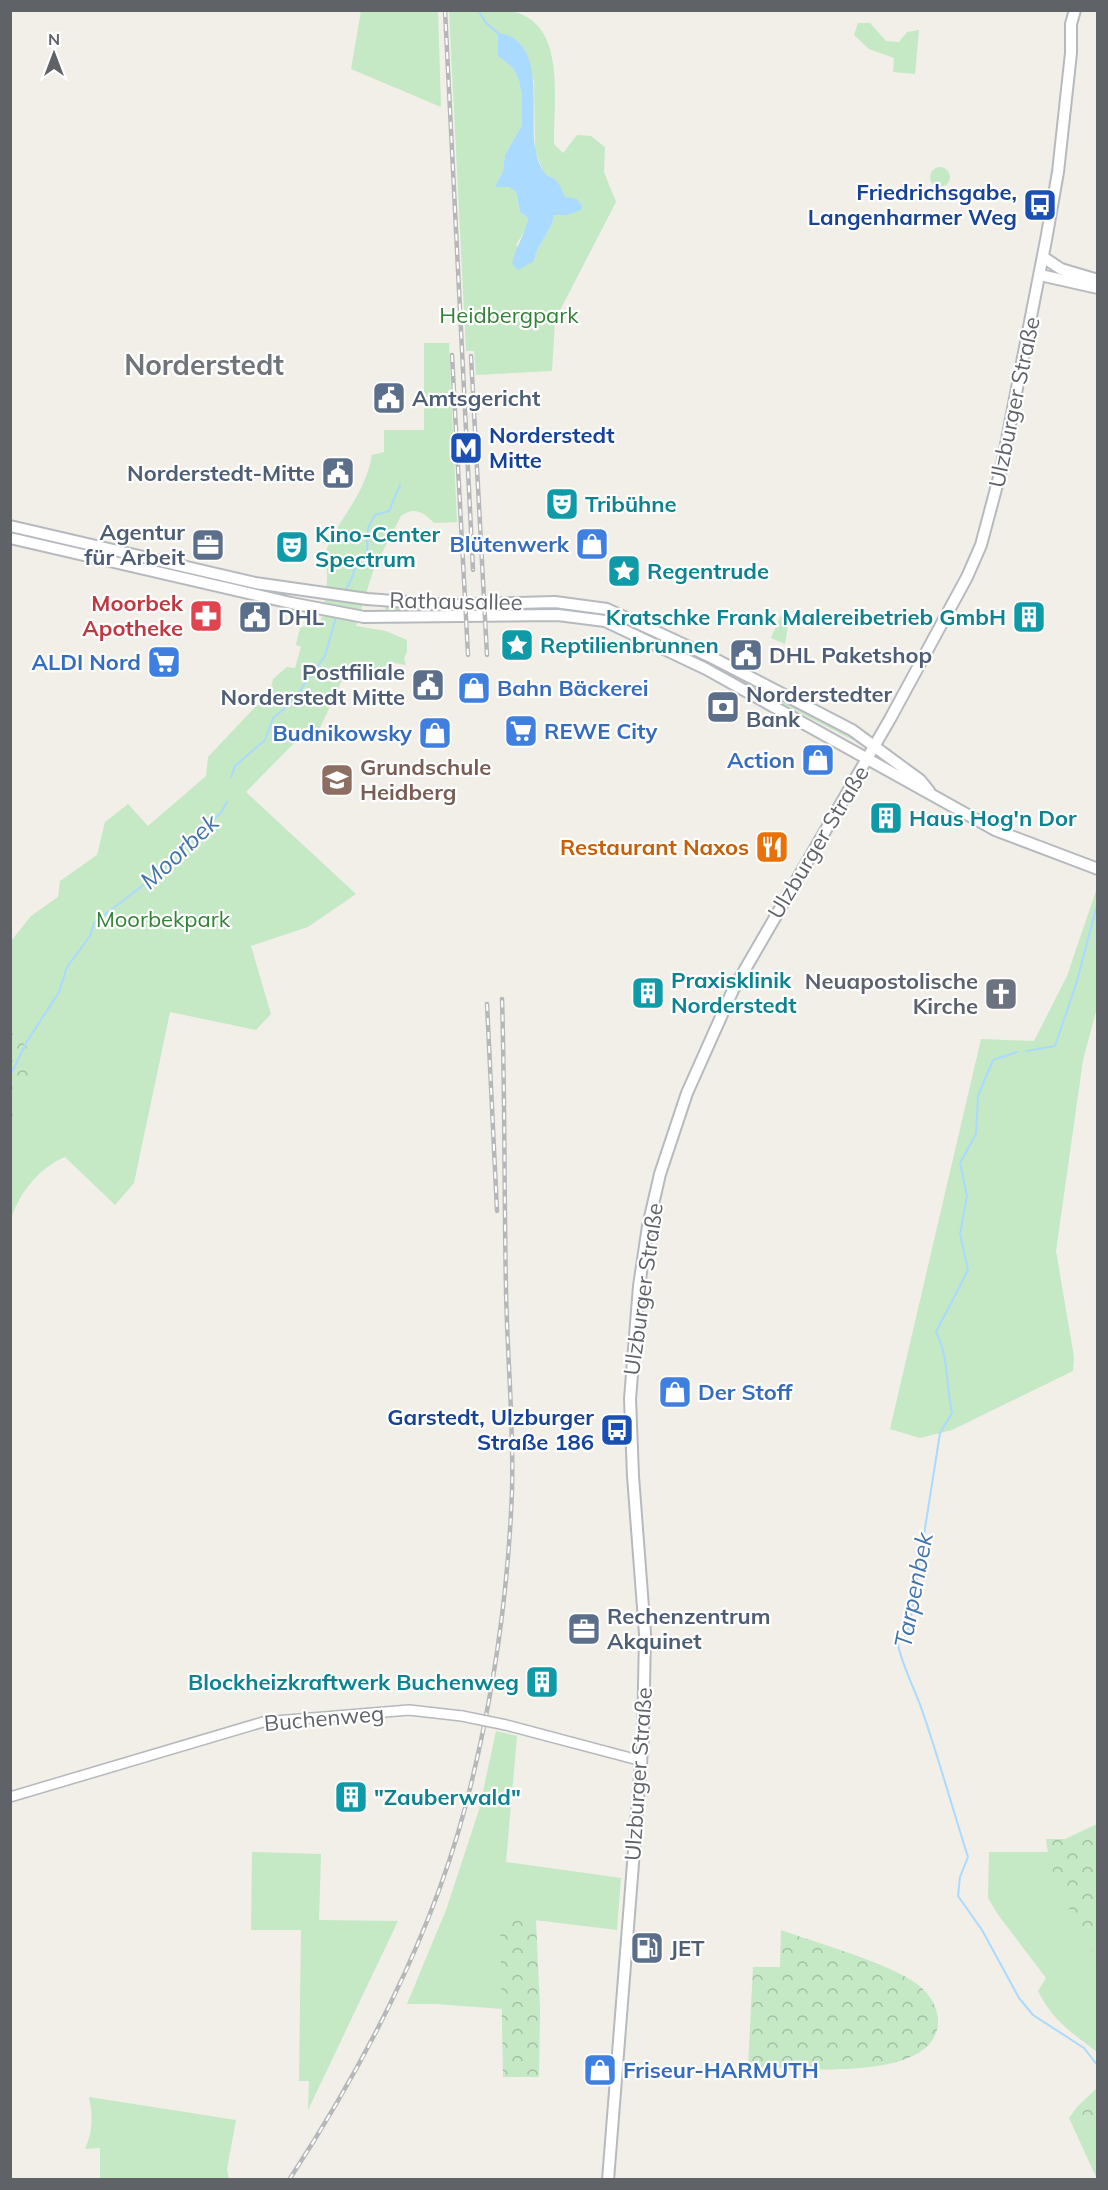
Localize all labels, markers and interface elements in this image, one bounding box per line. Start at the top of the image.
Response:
north arrow [24,24,84,84]
text: N [48,29,60,49]
place label: Friedrichsgabe, Langenharmer Weg [808,178,1017,231]
bus stop icon: Friedrichsgabe, Langenharmer Weg [1022,187,1058,223]
park label: Heidbergpark [439,301,579,329]
street label: Ulzburger Straße [982,314,1046,490]
district label: Norderstedt [124,347,284,382]
public building icon: Amtsgericht [371,380,407,416]
place label: Amtsgericht [412,384,540,412]
place label: Norderstedt Mitte [489,421,615,474]
metro station icon: Norderstedt Mitte [448,430,484,466]
public building icon: Norderstedt-Mitte [320,455,356,491]
place label: Norderstedt-Mitte [127,459,315,487]
theatre icon: Tribühne [544,486,580,522]
place label: Tribühne [585,490,677,518]
place label: Agentur für Arbeit [84,518,185,571]
place label: Kino-Center Spectrum [315,520,441,573]
shop icon: Blütenwerk [574,526,610,562]
office icon: Agentur für Arbeit [190,527,226,563]
theatre icon: Kino-Center Spectrum [274,529,310,565]
place label: Blütenwerk [449,530,570,558]
place icon: Regentrude [606,553,642,589]
place label: Regentrude [647,557,769,585]
street label: Rathausallee [389,586,523,616]
place label: Moorbek Apotheke [82,589,184,642]
pharmacy icon: Moorbek Apotheke [188,598,224,634]
public building icon: DHL [237,599,273,635]
building icon: Kratschke Frank Malereibetrieb GmbH [1011,599,1047,635]
place label: DHL [278,603,324,631]
place label: Kratschke Frank Malereibetrieb GmbH [606,603,1006,631]
place icon: Reptilienbrunnen [499,627,535,663]
place label: Reptilienbrunnen [540,631,719,659]
public building icon: DHL Paketshop [728,637,764,673]
place label: DHL Paketshop [769,641,932,669]
supermarket icon: ALDI Nord [146,644,182,680]
place label: ALDI Nord [31,648,141,676]
place label: Postfiliale Norderstedt Mitte [221,658,405,711]
public building icon: Postfiliale Norderstedt Mitte [410,667,446,703]
shop icon: Bahn Bäckerei [456,670,492,706]
place label: Bahn Bäckerei [497,674,649,702]
place label: Norderstedter Bank [746,680,892,733]
bank icon: Norderstedter Bank [705,689,741,725]
supermarket icon: REWE City [503,713,539,749]
shop icon: Budnikowsky [417,715,453,751]
place label: REWE City [544,717,658,745]
place label: Budnikowsky [272,719,412,747]
shop icon: Action [800,742,836,778]
place label: Action [727,746,795,774]
place label: Grundschule Heidberg [360,753,491,806]
street label: Ulzburger Straße [761,760,875,924]
school or university icon: Grundschule Heidberg [319,762,355,798]
building icon: Haus Hog'n Dor [868,800,904,836]
place label: Haus Hog'n Dor [909,804,1077,832]
water label: Moorbek [133,807,225,895]
restaurant icon: Restaurant Naxos [754,829,790,865]
place label: Restaurant Naxos [560,833,749,861]
park label: Moorbekpark [96,905,231,933]
place label: Praxisklinik Norderstedt [671,966,797,1019]
place label: Neuapostolische Kirche [805,967,978,1020]
building icon: Praxisklinik Norderstedt [630,975,666,1011]
church icon: Neuapostolische Kirche [983,976,1019,1012]
street label: Ulzburger Straße [617,1201,669,1377]
shop icon: Der Stoff [657,1374,693,1410]
place label: Der Stoff [698,1378,793,1406]
place label: Garstedt, Ulzburger Straße 186 [387,1403,594,1456]
bus stop icon: Garstedt, Ulzburger Straße 186 [599,1412,635,1448]
water label: Tarpenbek [887,1529,939,1650]
place label: Rechenzentrum Akquinet [607,1602,770,1655]
office icon: Rechenzentrum Akquinet [566,1611,602,1647]
building icon: Blockheizkraftwerk Buchenweg [524,1664,560,1700]
place label: Blockheizkraftwerk Buchenweg [188,1668,519,1696]
street label: Ulzburger Straße [618,1686,658,1862]
street label: Buchenweg [263,1699,385,1737]
building icon: "Zauberwald" [333,1779,369,1815]
place label: "Zauberwald" [374,1783,521,1811]
fuel station icon: JET [629,1930,665,1966]
place label: JET [670,1934,705,1962]
shop icon: Friseur-HARMUTH [582,2052,618,2088]
place label: Friseur-HARMUTH [623,2056,819,2084]

